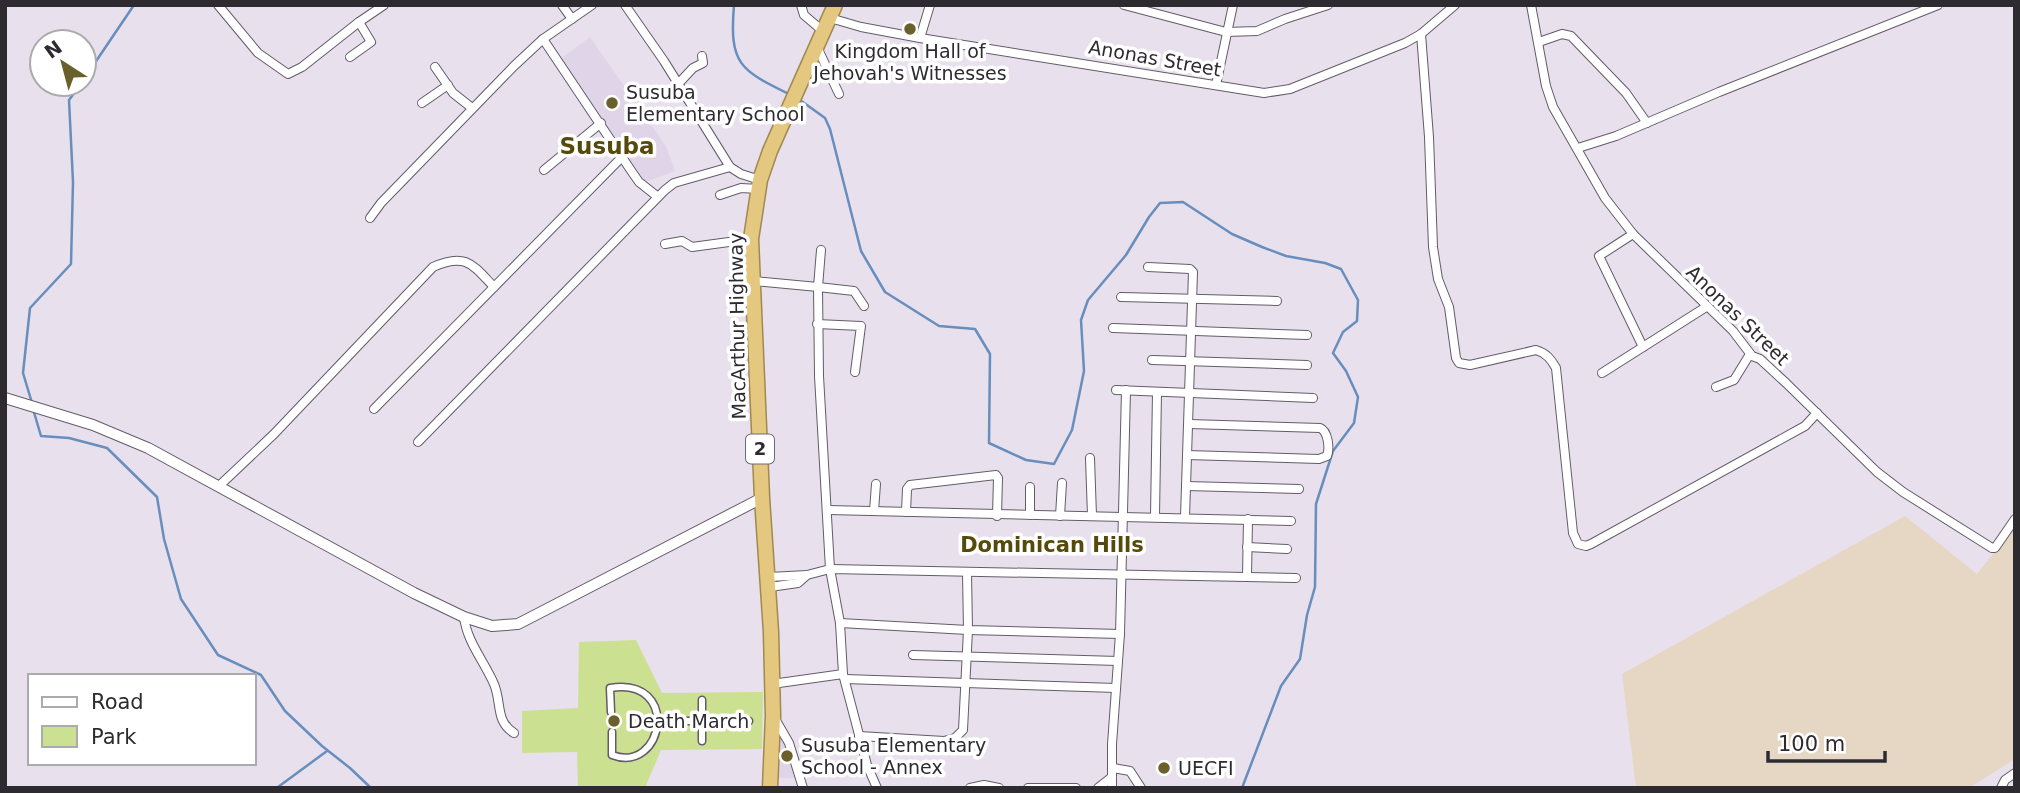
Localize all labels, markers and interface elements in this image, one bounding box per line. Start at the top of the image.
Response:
marker: Kingdom Hall of Jehovah's Witnesses [902,21,918,37]
north arrow [28,28,98,98]
text: N [40,36,66,63]
street label: Anonas Street [1087,36,1223,80]
place label: Kingdom Hall of Jehovah's Witnesses [812,40,1007,84]
place label: Susuba Elementary School [626,81,804,125]
marker: Susuba Elementary School [604,95,620,111]
district label: Susuba [560,133,655,159]
street label: MacArthur Highway [724,232,750,420]
street label: Anonas Street [1682,261,1794,369]
road number: 2 [746,434,774,463]
district label: Dominican Hills [960,533,1144,557]
legend [28,674,256,765]
text: Road [91,690,144,714]
place label: Death March [628,710,749,732]
marker: Death March [606,713,622,729]
scale bar [1768,720,1885,764]
text: Park [91,725,137,749]
text: 100 m [1778,732,1845,756]
place label: Susuba Elementary School - Annex [801,734,986,778]
marker: Susuba Elementary School - Annex [779,748,795,764]
place label: UECFI [1178,757,1234,779]
marker: UECFI [1156,760,1172,776]

